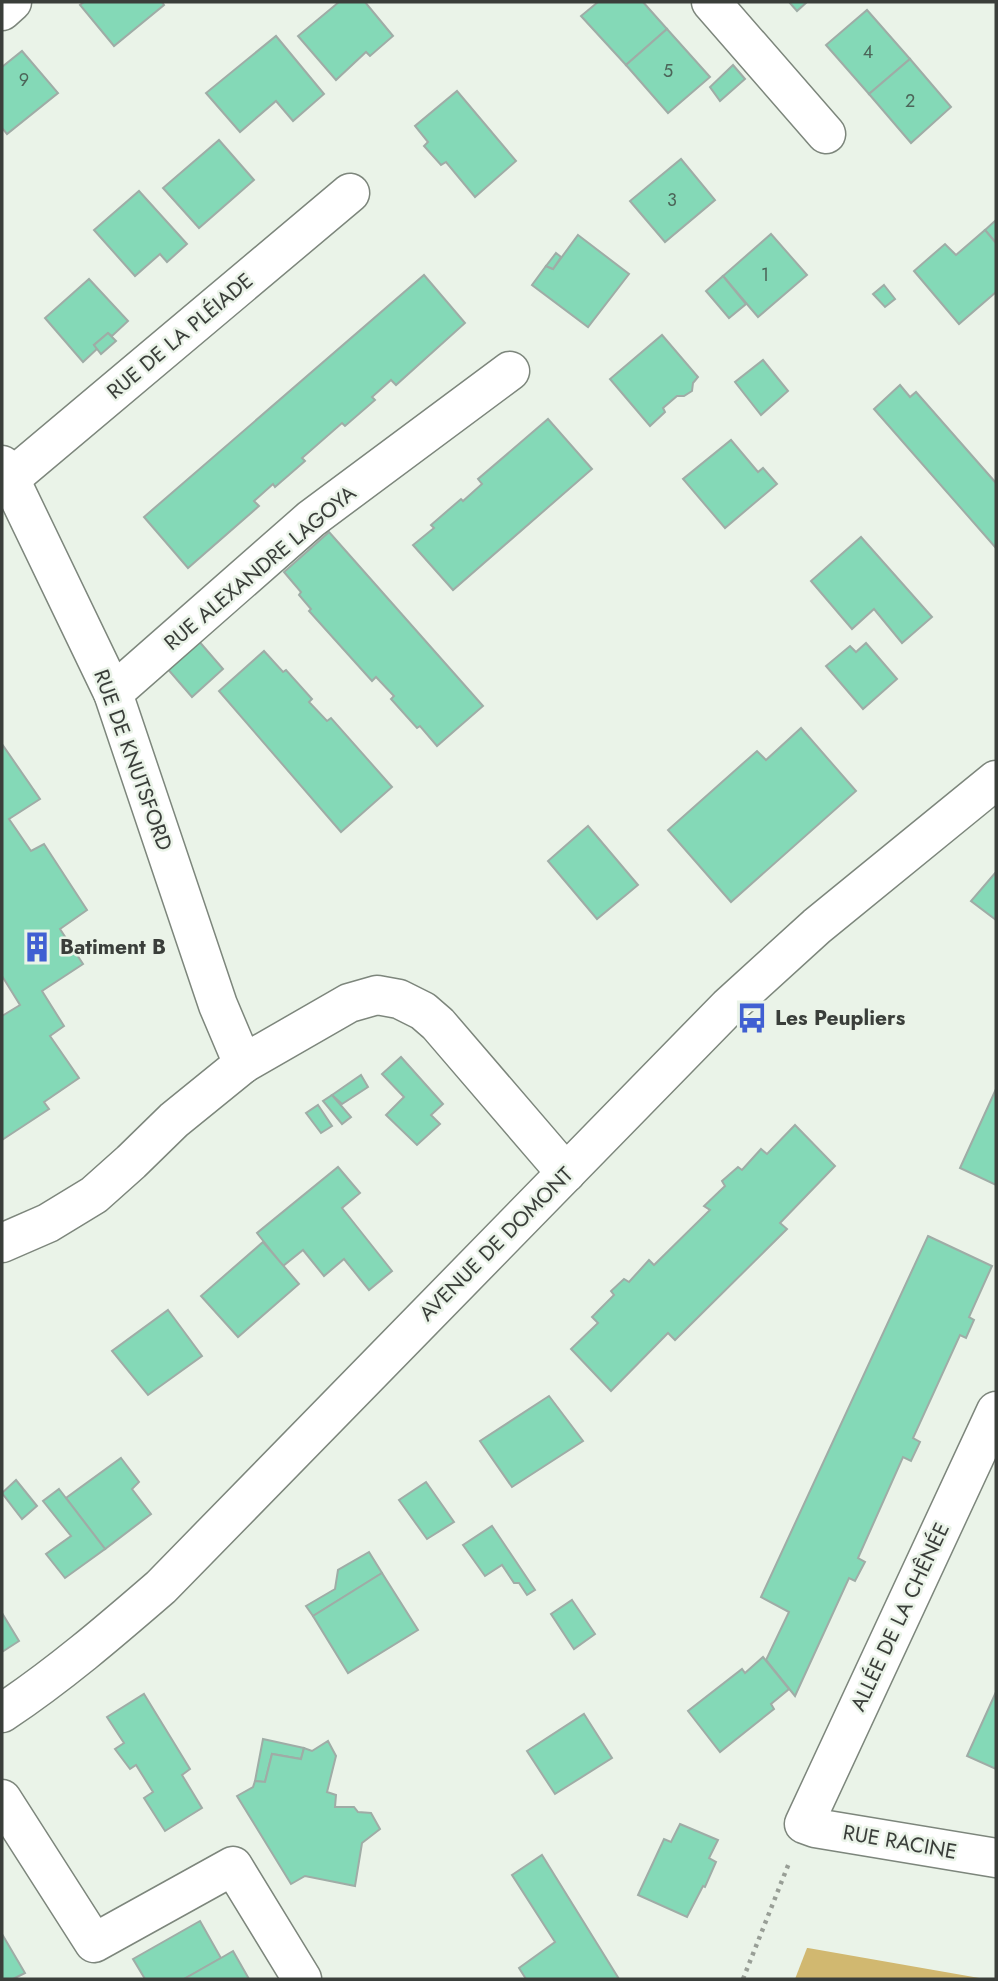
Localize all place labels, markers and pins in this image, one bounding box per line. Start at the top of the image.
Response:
building icon: Batiment B [20,930,54,964]
place label: Batiment B [60,932,166,962]
bus stop icon: Les Peupliers [735,1001,769,1035]
place label: Les Peupliers [775,1003,906,1033]

